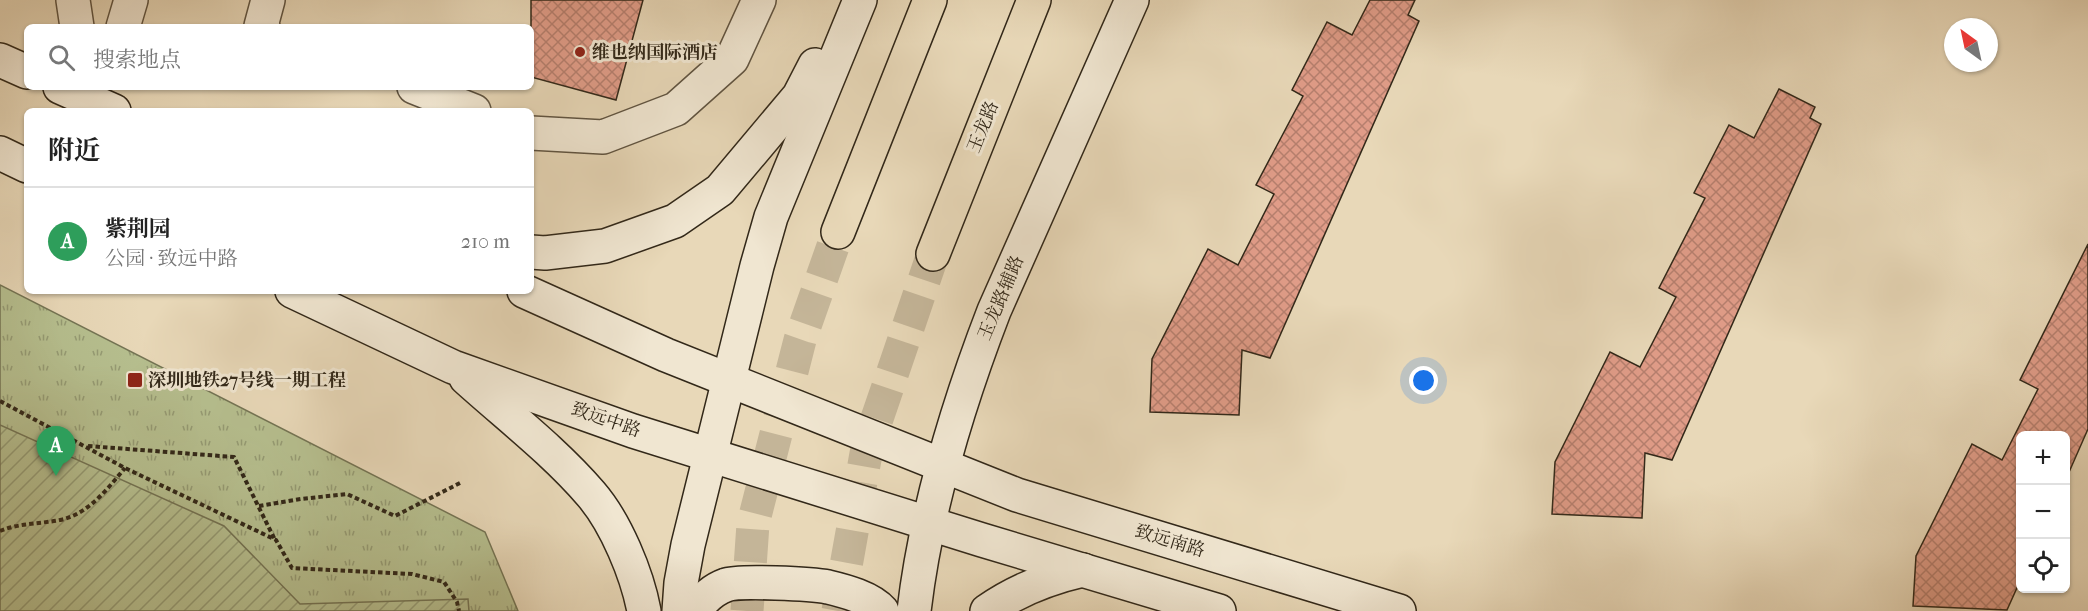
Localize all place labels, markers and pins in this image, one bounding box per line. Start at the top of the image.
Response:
place label: 维也纳国际酒店 [592,42,718,63]
marker: 维也纳国际酒店 [573,45,587,59]
place label: 深圳地铁27号线一期工程 [148,370,346,391]
marker: 深圳地铁27号线一期工程 [126,371,144,389]
pin: A [36,426,76,476]

